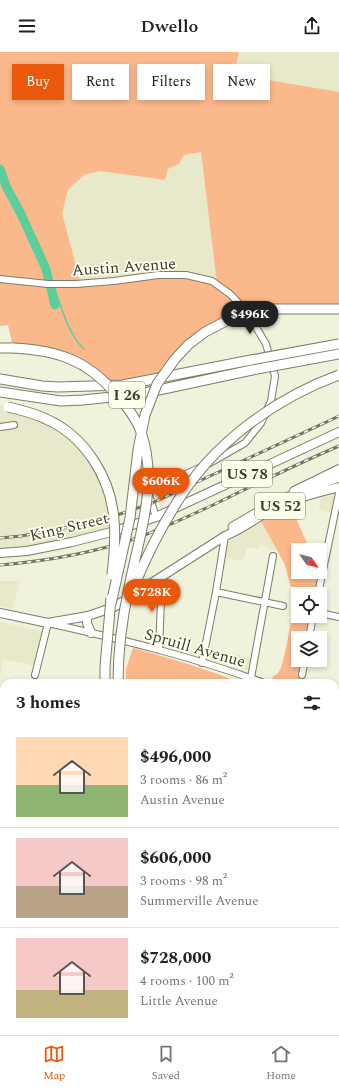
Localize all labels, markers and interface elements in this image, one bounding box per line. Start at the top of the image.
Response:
text: Dwello [141,13,198,40]
icon: menu [16,15,38,37]
icon: share [301,15,323,37]
chip: Buy [12,64,64,100]
chip: Rent [72,64,129,100]
chip: Filters [137,64,205,100]
chip: New [213,64,270,100]
street label: Austin Avenue [71,251,177,283]
pin: $496K [222,301,278,335]
text: $496K [230,304,270,324]
road number: I 26 [109,382,145,408]
road number: US 78 [222,461,272,487]
pin: $606K [133,468,189,502]
text: $606K [141,471,181,491]
road number: US 52 [255,493,305,519]
street label: King Street [27,506,111,548]
north arrow [291,543,327,579]
map controls [291,543,327,667]
pin: $728K [124,579,180,613]
text: $728K [132,582,172,602]
button: locate [291,587,327,623]
street label: Spruill Avenue [142,622,248,674]
button: layers [291,631,327,667]
text: 3 homes [16,690,81,716]
icon: filters [301,692,323,714]
text: $496,000 [140,744,211,770]
icon: home [48,753,96,801]
text: 3 rooms · 86 m² [140,770,227,790]
text: Austin Avenue [140,790,225,810]
text: $606,000 [140,845,211,871]
icon: home [48,854,96,902]
text: 3 rooms · 98 m² [140,871,227,891]
text: Summerville Avenue [140,891,258,911]
text: $728,000 [140,945,211,971]
icon: home [48,954,96,1002]
text: 4 rooms · 100 m² [140,971,234,991]
text: Little Avenue [140,991,218,1011]
tab: Map [43,1043,65,1084]
tab: Saved [152,1043,180,1084]
tab: Home [266,1043,296,1084]

